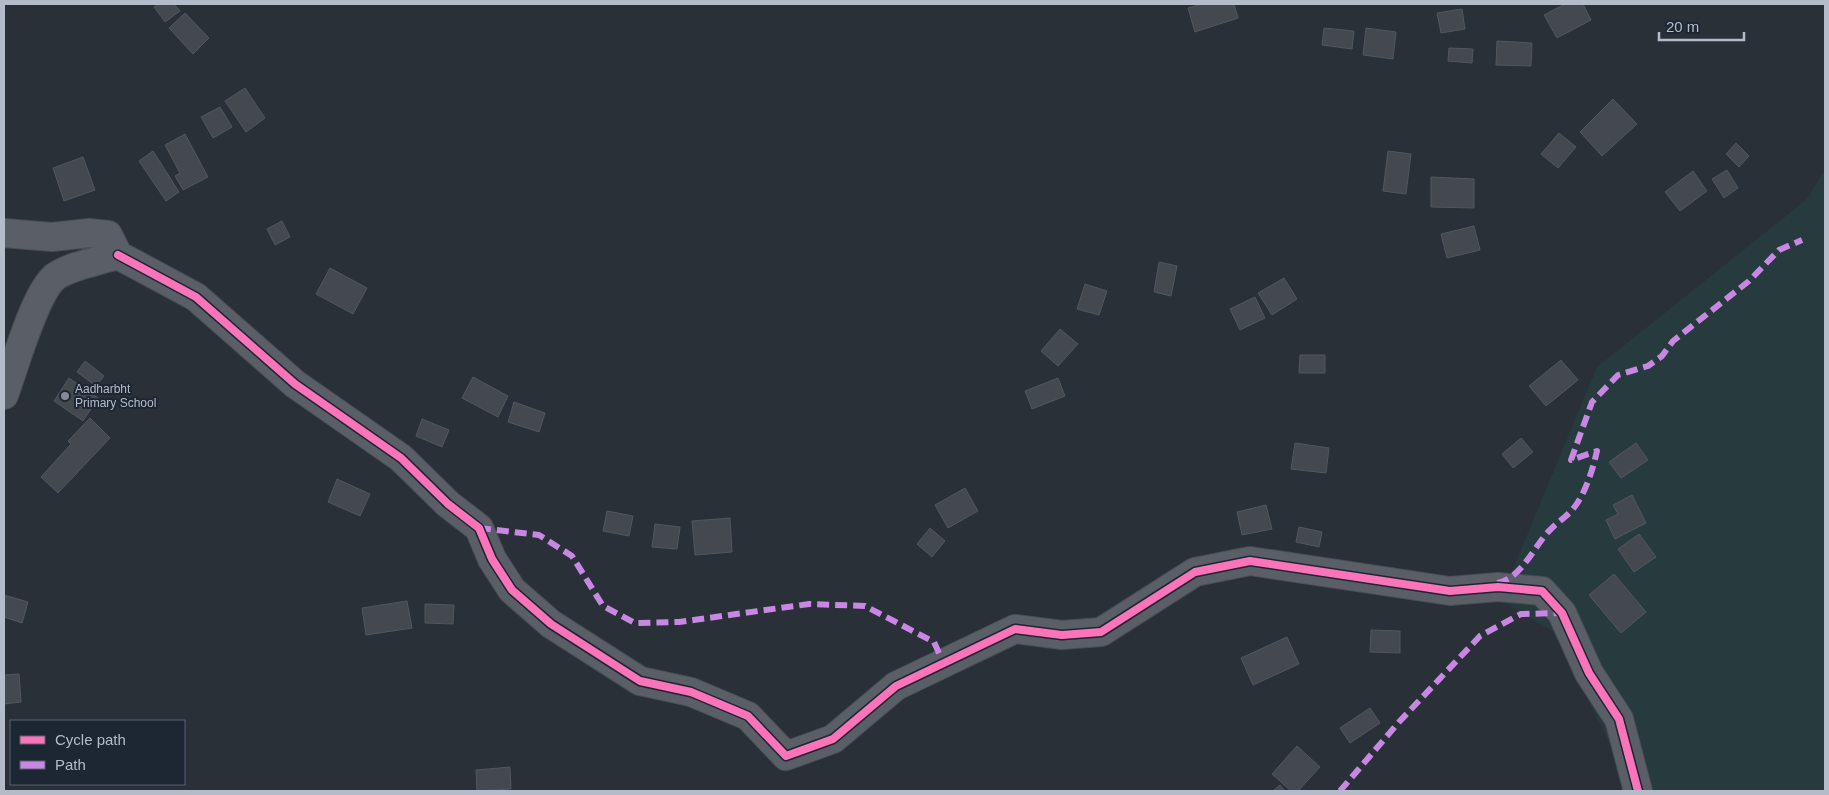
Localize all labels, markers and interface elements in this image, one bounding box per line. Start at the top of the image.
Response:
scale bar [1659,10,1744,42]
text: 20 m [1666,18,1699,35]
place label: Aadharbht Primary School [75,382,156,410]
marker: Aadharbht Primary School [59,390,71,402]
legend [10,720,185,785]
text: Cycle path [55,731,126,748]
text: Path [55,756,86,773]

